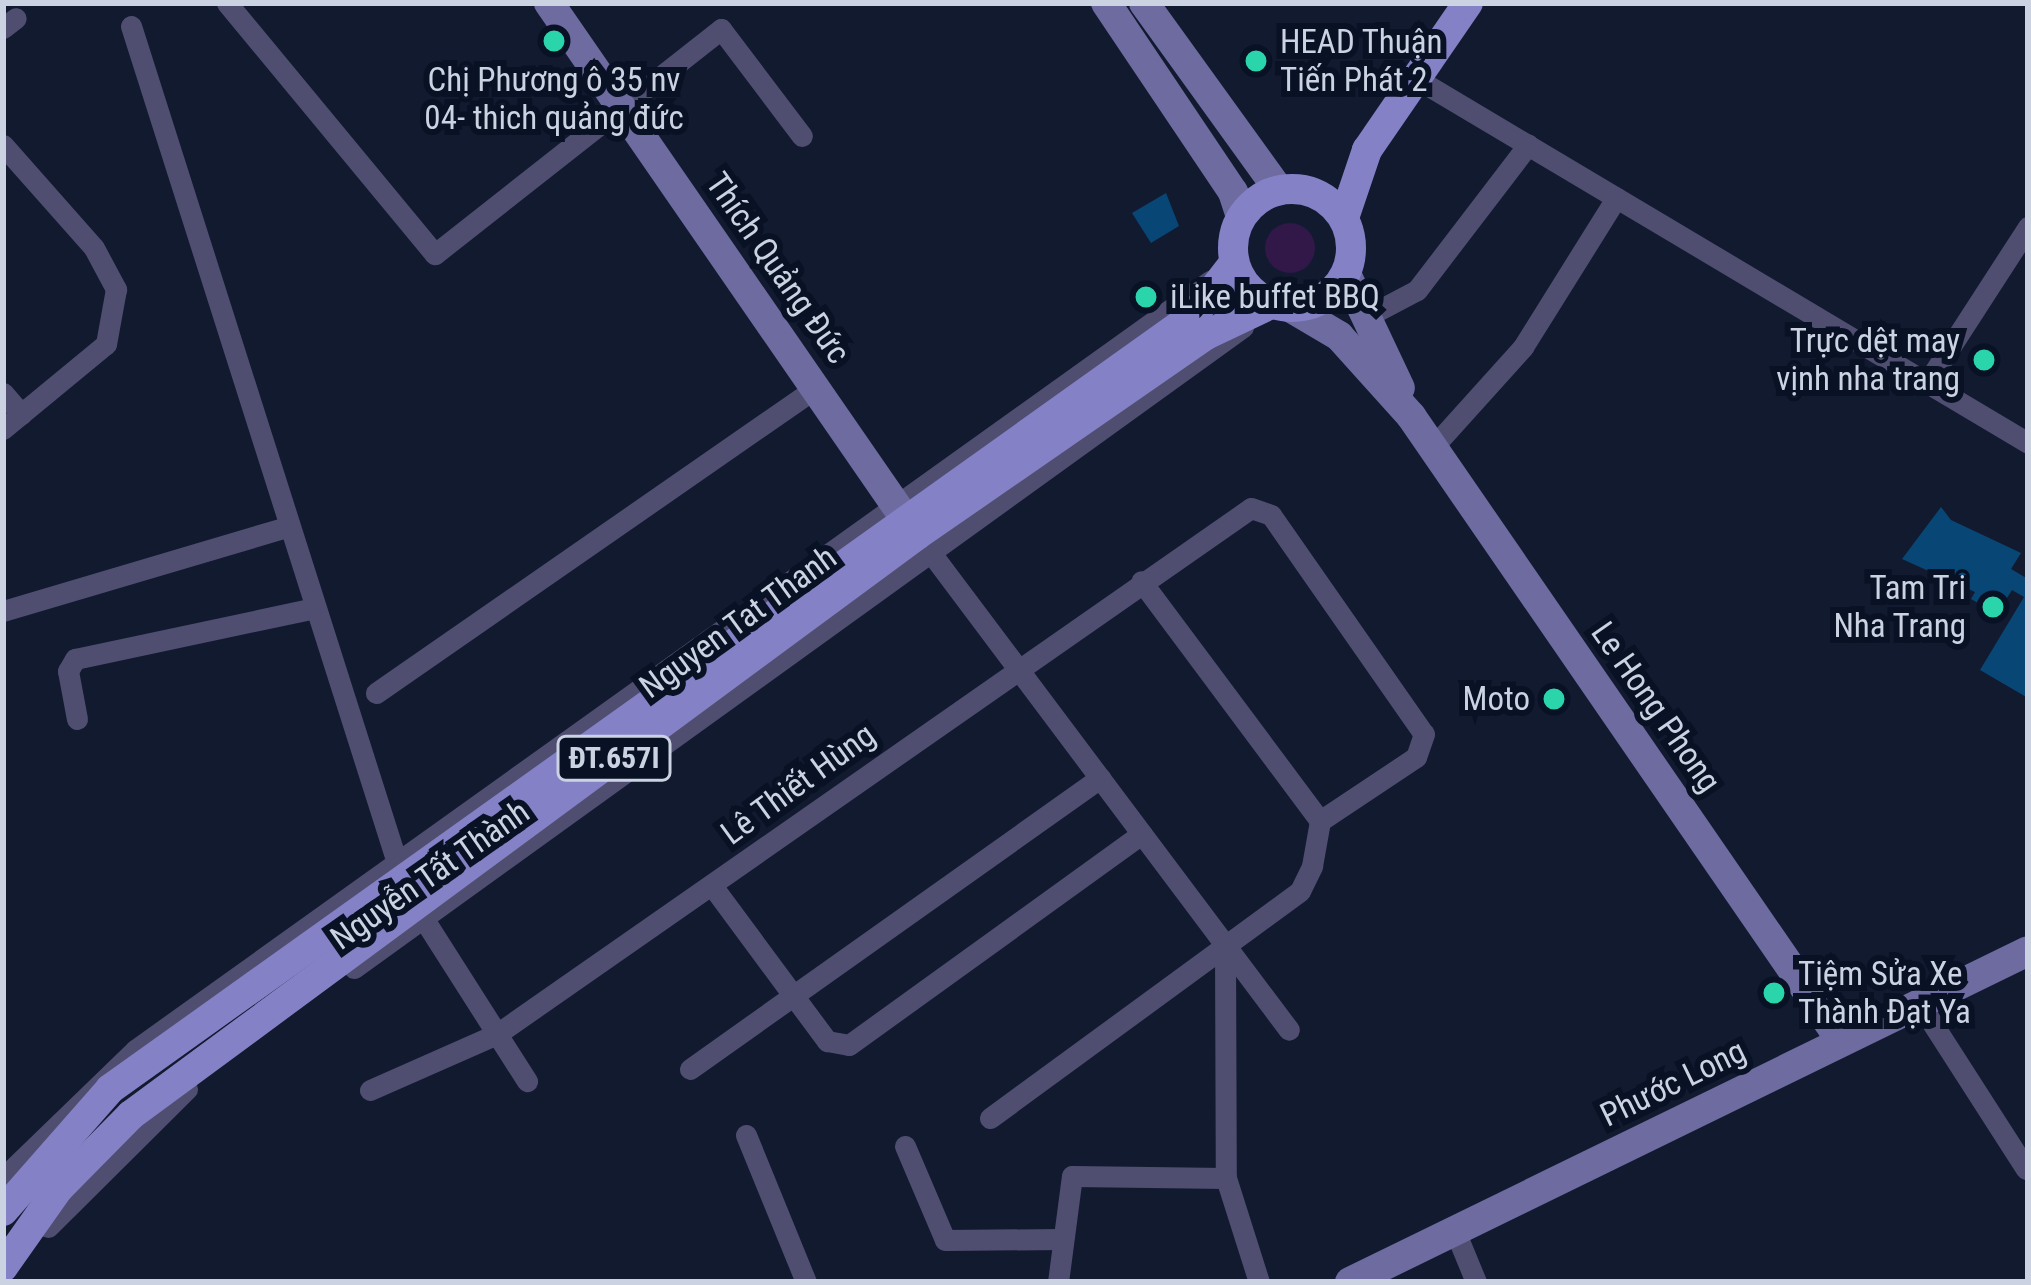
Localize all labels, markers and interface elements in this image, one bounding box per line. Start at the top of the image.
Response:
place label: HEAD Thuận Tiến Phát 2 [1280,22,1443,100]
marker: Chị Phương ô 35 nv 04- thich quảng đức [541,28,567,54]
marker: HEAD Thuận Tiến Phát 2 [1243,48,1269,74]
place label: Chị Phương ô 35 nv 04- thich quảng đức [424,60,684,138]
street label: Thích Quảng Đức [698,165,858,371]
place label: iLike buffet BBQ [1170,277,1380,317]
marker: iLike buffet BBQ [1133,284,1159,310]
place label: Trực dệt may vịnh nha trang [1776,321,1960,399]
marker: Trực dệt may vịnh nha trang [1971,347,1997,373]
street label: Nguyen Tat Thanh [631,537,845,707]
place label: Tam Tri Nha Trang [1833,568,1966,646]
marker: Tam Tri Nha Trang [1977,591,2009,623]
street label: Le Hong Phong [1583,614,1729,800]
place label: Moto [1463,679,1530,719]
marker: Moto [1541,686,1567,712]
street label: Lê Thiết Hùng [713,715,883,853]
road number: ĐT.657I [554,734,674,782]
street label: Nguyễn Tất Thành [323,792,537,958]
place label: Tiệm Sửa Xe Thành Đạt Ya [1798,954,1971,1032]
marker: Tiệm Sửa Xe Thành Đạt Ya [1761,980,1787,1006]
street label: Phước Long [1594,1031,1752,1135]

